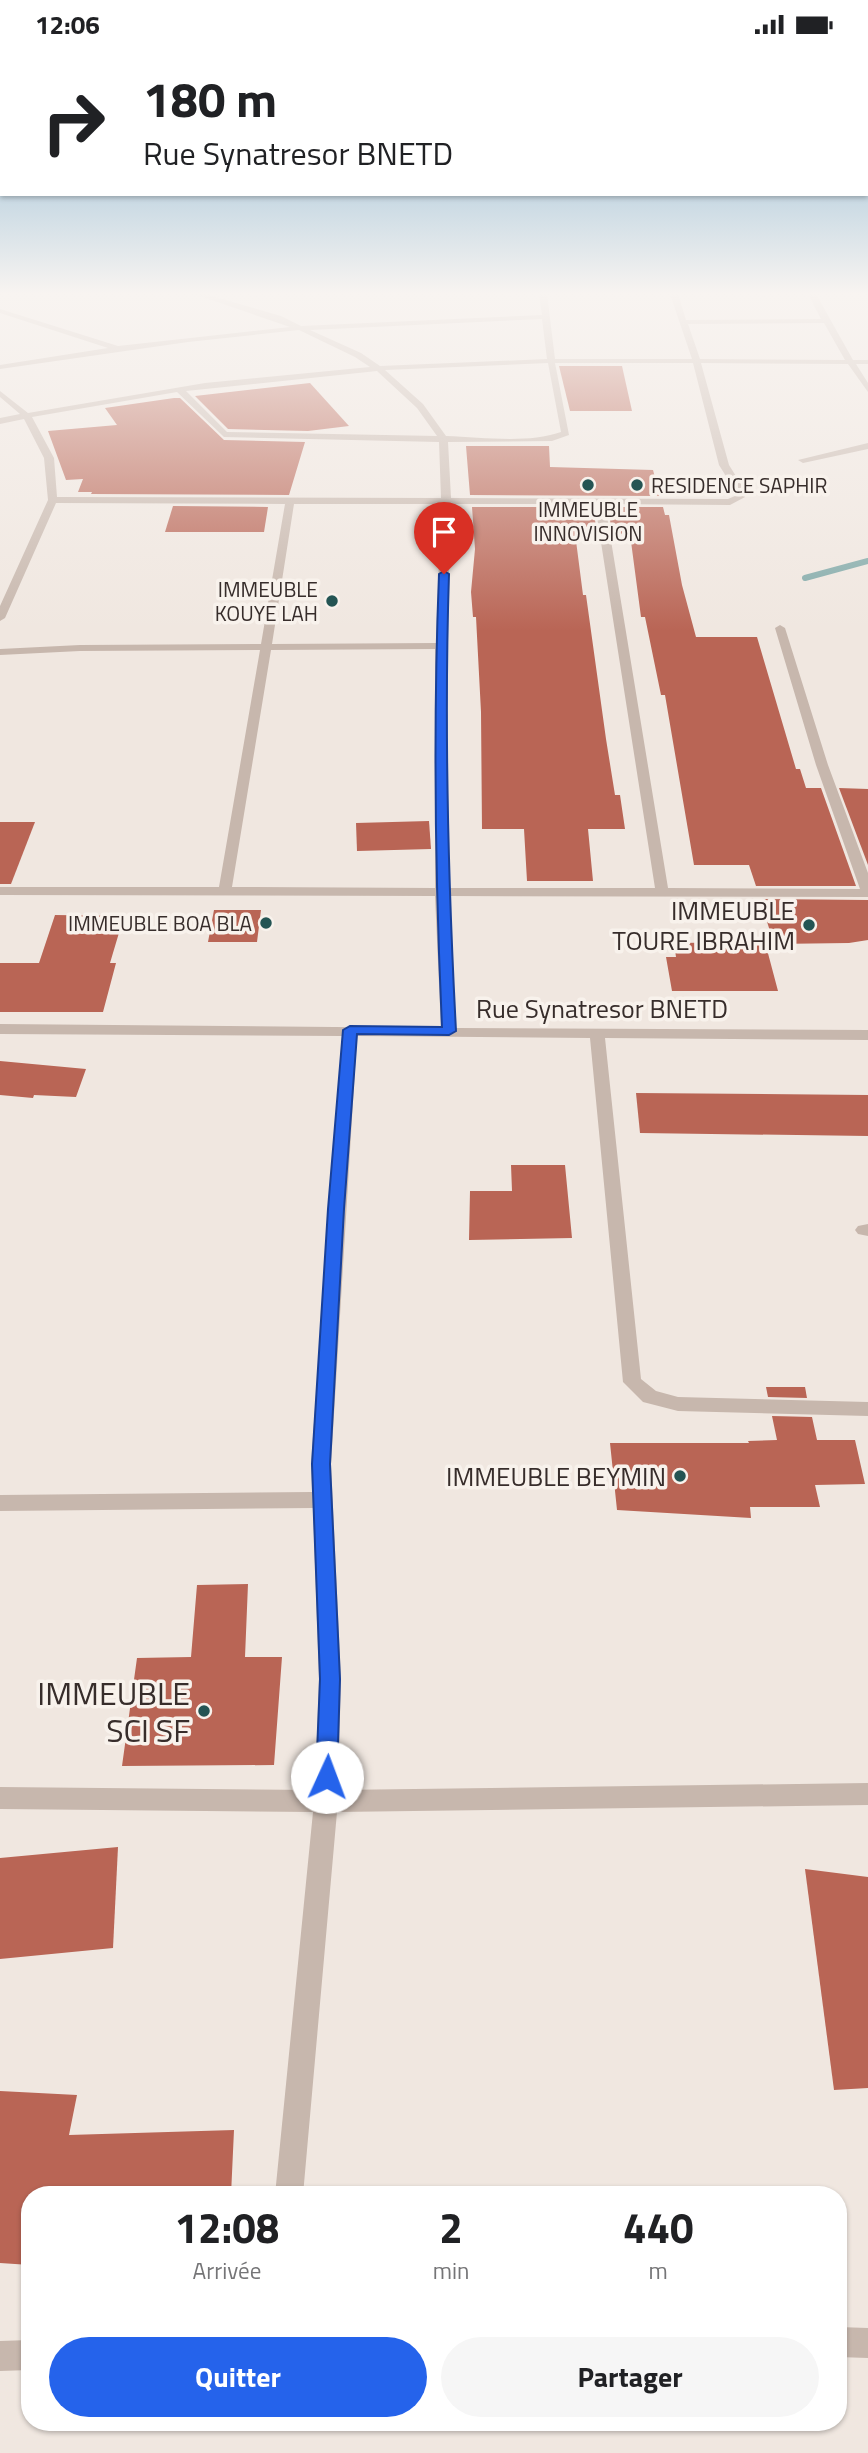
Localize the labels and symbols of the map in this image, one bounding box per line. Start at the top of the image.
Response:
place label: RESIDENCE SAPHIR [651,469,827,501]
marker: IMMEUBLE INNOVISION [580,477,596,493]
marker: RESIDENCE SAPHIR [629,477,645,493]
place label: IMMEUBLE INNOVISION [533,493,643,549]
pin [414,502,474,574]
place label: IMMEUBLE KOUYE LAH [215,573,318,629]
marker: IMMEUBLE KOUYE LAH [324,593,340,609]
place label: IMMEUBLE TOURE IBRAHIM [612,891,795,960]
place label: IMMEUBLE BOA BLA [68,907,252,939]
marker: IMMEUBLE BOA BLA [258,915,274,931]
marker: IMMEUBLE TOURE IBRAHIM [801,917,817,933]
street label: Rue Synatresor BNETD [476,989,728,1028]
place label: IMMEUBLE BEYMIN [446,1457,666,1496]
marker: IMMEUBLE BEYMIN [672,1468,688,1484]
place label: IMMEUBLE SCI SF [37,1669,190,1754]
marker: IMMEUBLE SCI SF [196,1703,212,1719]
position arrow [290,1740,364,1814]

